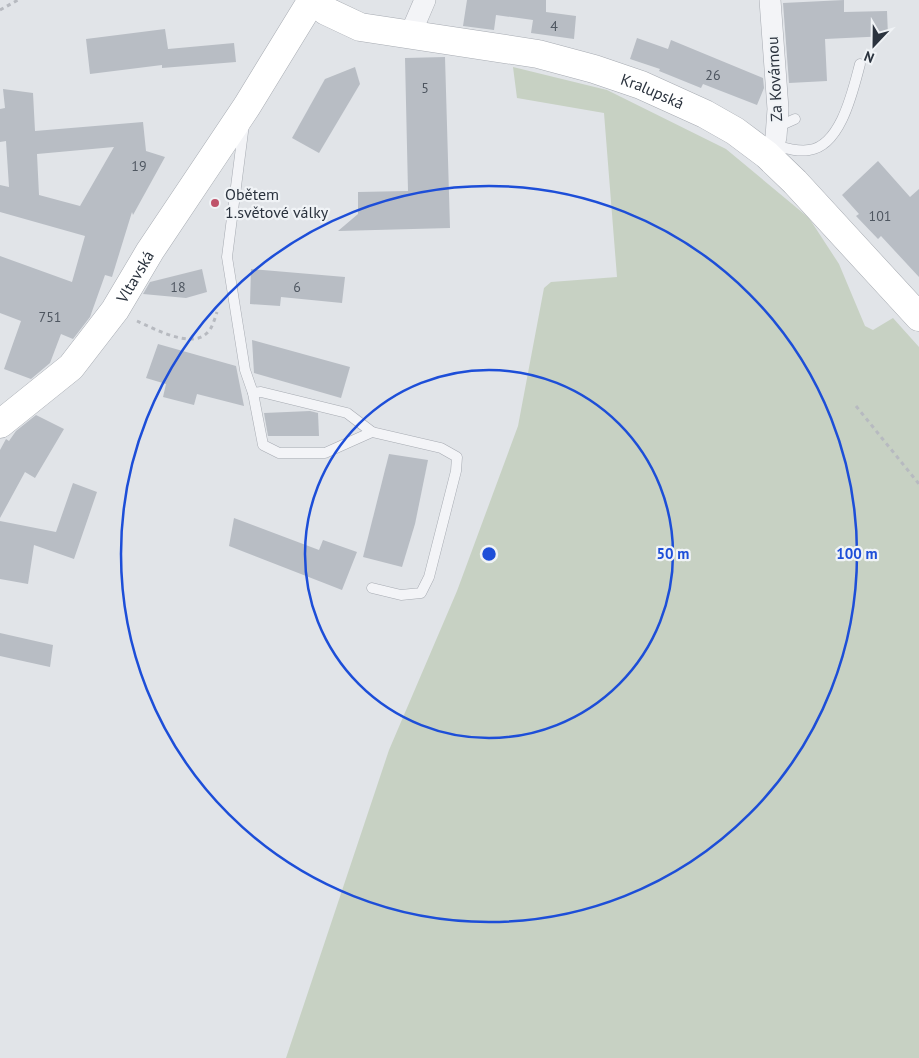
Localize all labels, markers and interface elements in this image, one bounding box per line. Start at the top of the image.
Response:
house number: 4 [550,17,558,35]
north arrow [849,20,899,70]
street label: Za Kovárnou [762,36,786,122]
text: N [861,47,877,67]
house number: 26 [705,66,721,84]
street label: Kralupská [618,69,687,113]
house number: 5 [421,79,429,97]
house number: 19 [131,157,147,175]
place label: Obětem 1.světové války [225,184,329,222]
marker: Obětem 1.světové války [209,197,221,209]
house number: 101 [869,207,891,225]
street label: Vltavská [111,247,158,307]
house number: 18 [170,278,186,296]
house number: 6 [293,278,301,296]
house number: 751 [39,308,61,326]
text: 50 m [657,544,689,563]
text: 100 m [836,544,878,563]
centre of rings [480,545,498,563]

